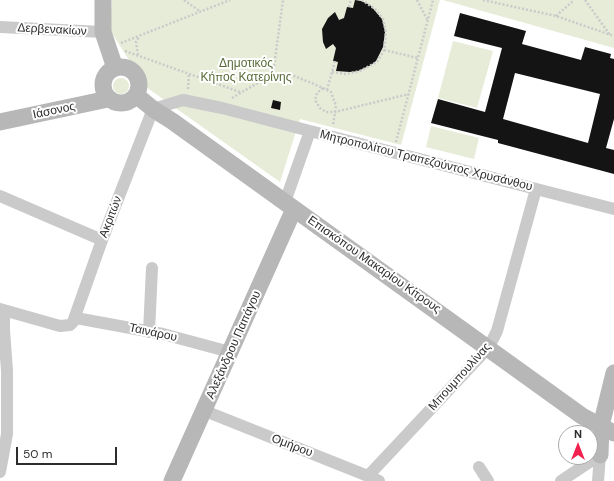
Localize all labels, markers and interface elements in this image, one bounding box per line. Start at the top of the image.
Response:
street label: Δερβενακίων [17,21,87,39]
park label: Δημοτικός Κήπος Κατερίνης [201,57,291,85]
street label: Ιάσονος [32,100,76,122]
street label: Μητροπολίτου Τραπεζούντος Χρυσάνθου [318,128,534,194]
street label: Ακριτών [96,194,126,240]
street label: Επισκόπου Μακαρίου Κίτρους [305,213,443,317]
street label: Αλεξάνδρου Παπάγου [204,289,264,401]
street label: Ταινάρου [128,321,178,345]
street label: Μπουμπουλίνας [426,340,494,414]
north arrow [558,425,598,465]
text: N [574,427,582,441]
street label: Ομήρου [269,432,315,460]
scale bar [18,439,119,465]
text: 50 m [23,446,52,462]

